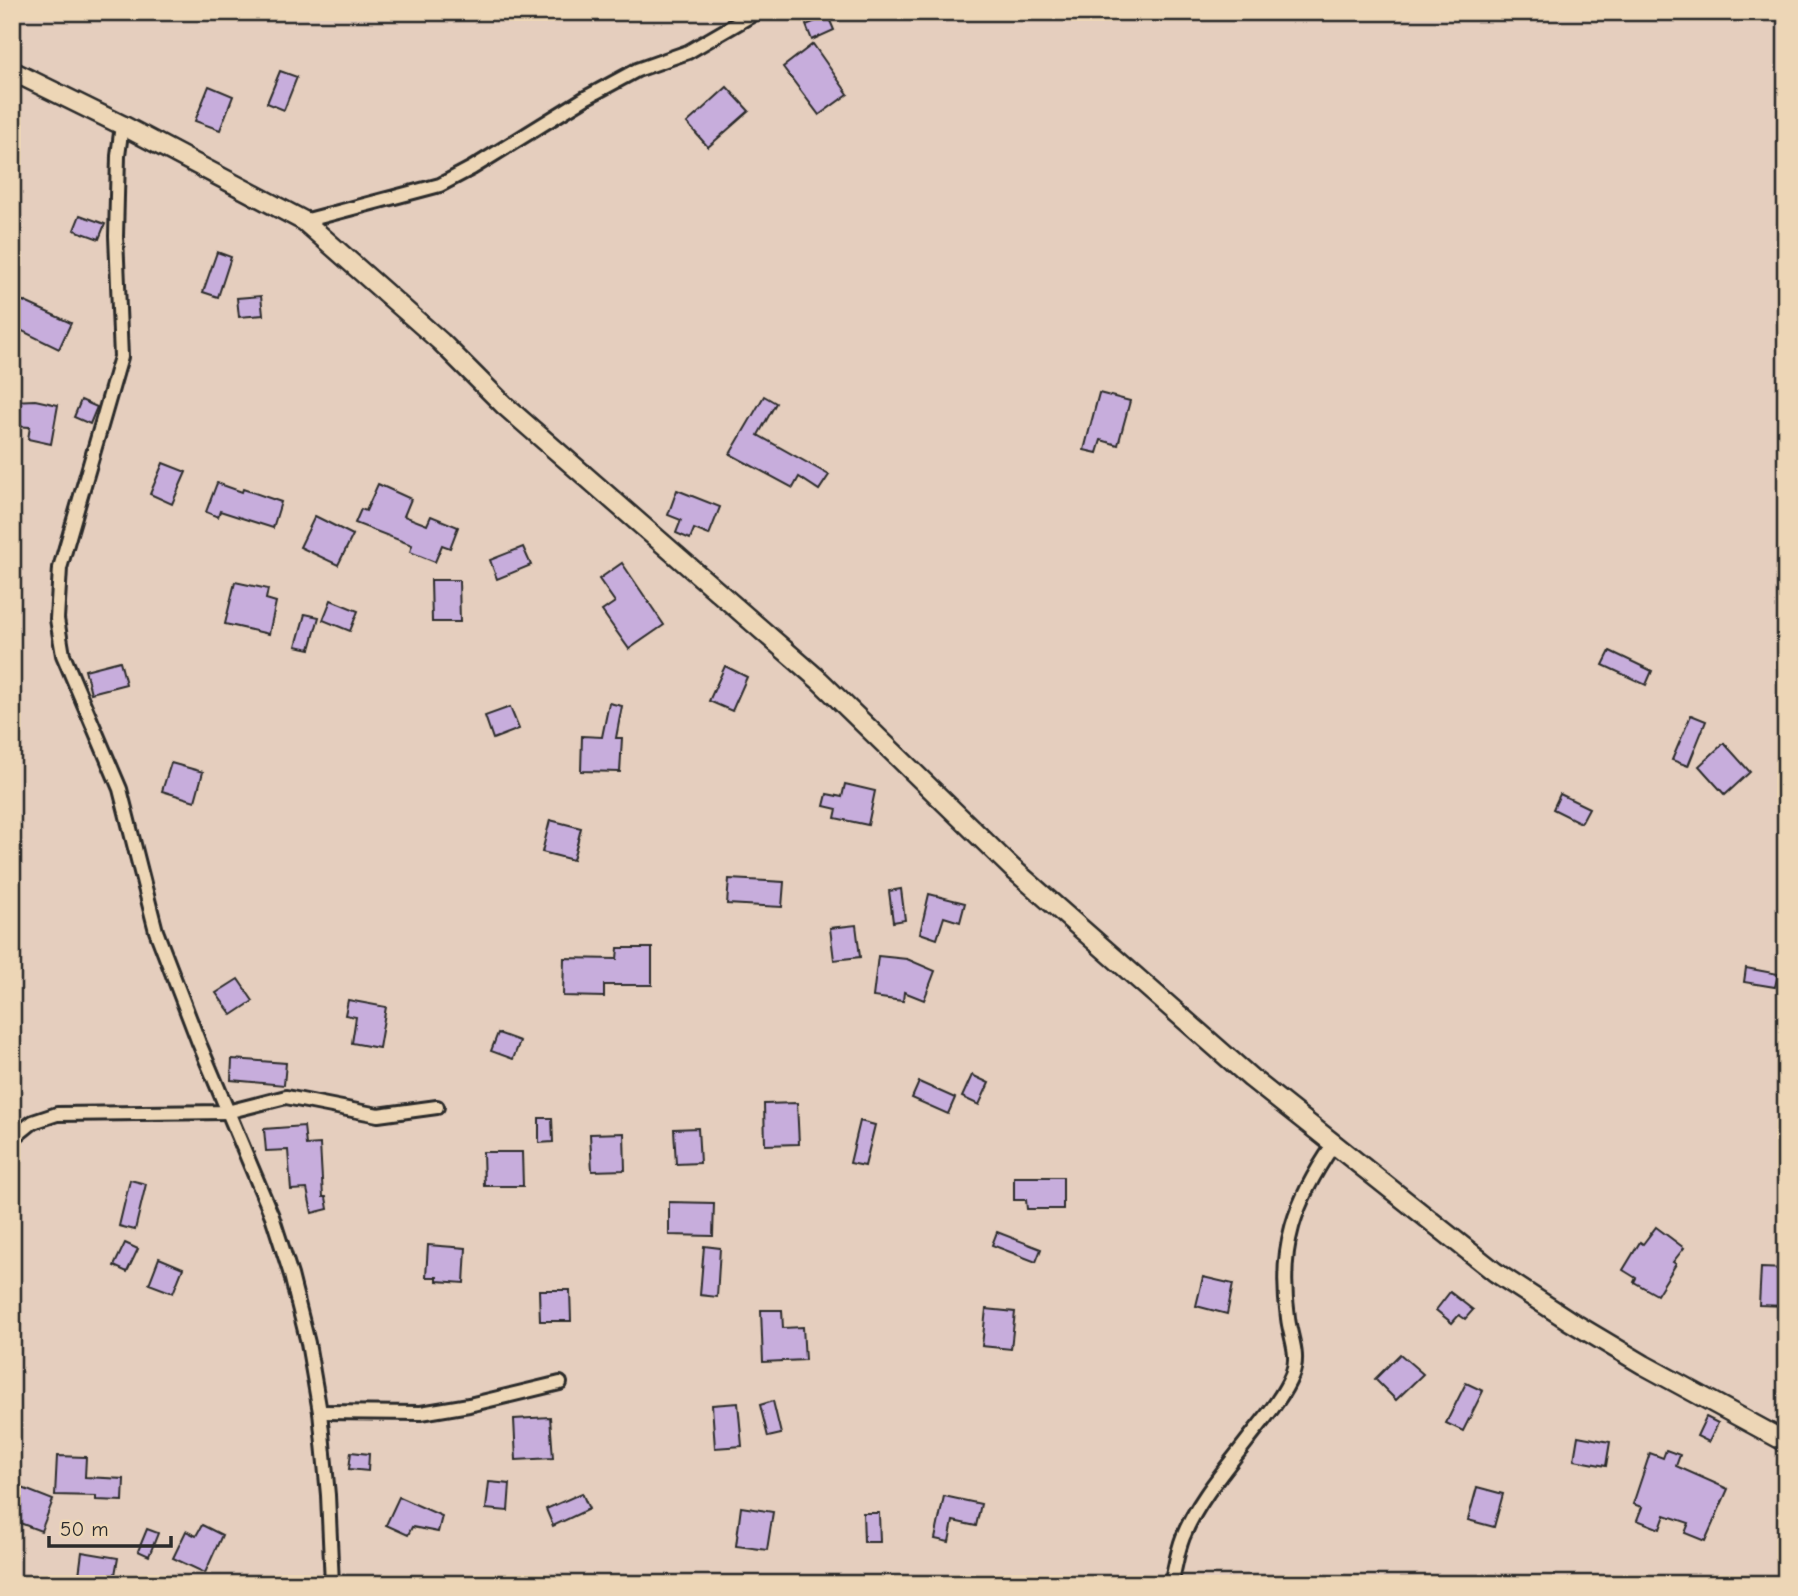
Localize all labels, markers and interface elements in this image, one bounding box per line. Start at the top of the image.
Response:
scale bar [49,1505,172,1549]
text: 50 m [60,1517,109,1541]

